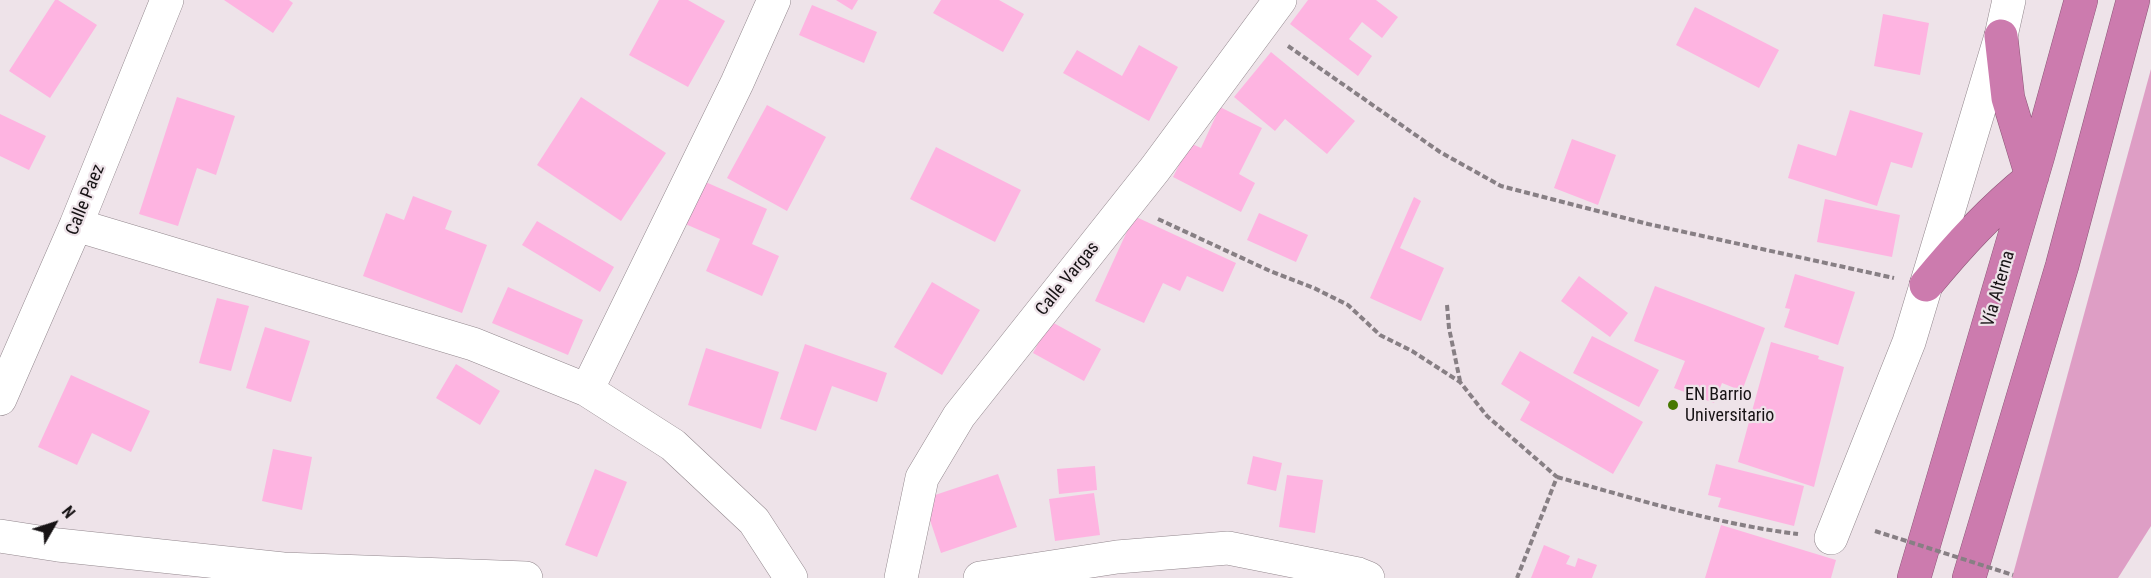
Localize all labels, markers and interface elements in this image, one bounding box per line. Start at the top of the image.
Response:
street label: Calle Paez [62,161,110,239]
street label: Calle Vargas [1032,238,1104,320]
street label: Vía Alterna [1978,248,2020,330]
place label: EN Barrio Universitario [1685,384,1774,426]
marker: EN Barrio Universitario [1666,398,1680,412]
north arrow [24,494,84,554]
text: N [58,503,79,522]

